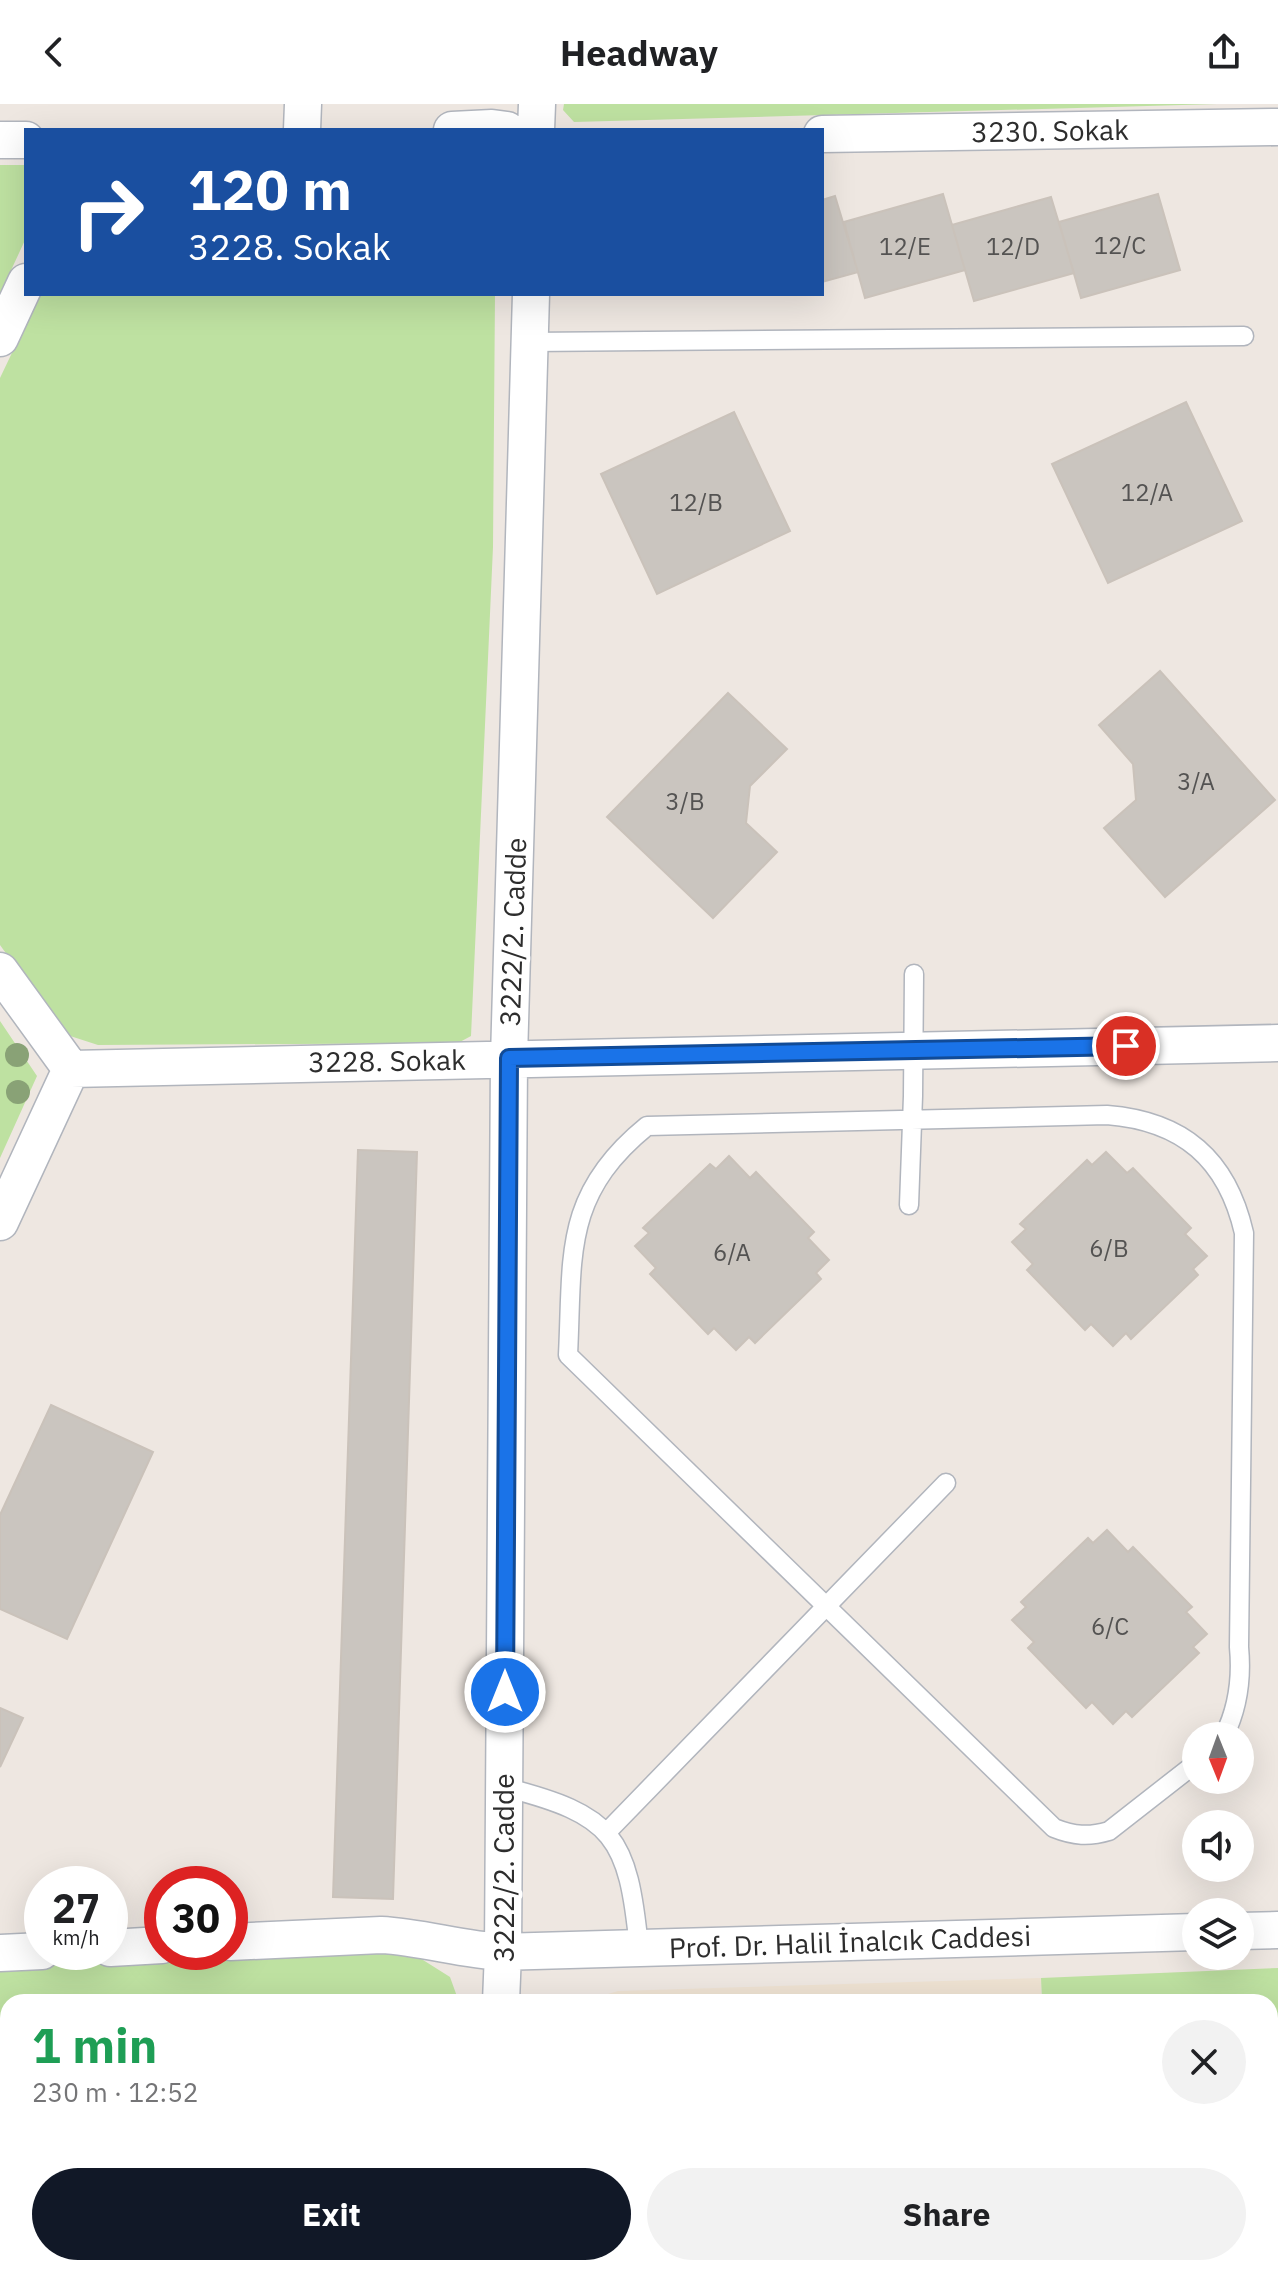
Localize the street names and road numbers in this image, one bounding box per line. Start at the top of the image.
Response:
street label: 3230. Sokak [971,111,1129,150]
street label: 3222/2. Cadde [491,837,534,1027]
street label: 3228. Sokak [308,1041,466,1080]
street label: 3222/2. Cadde [485,1773,522,1963]
street label: Prof. Dr. Halil İnalcık Caddesi [668,1917,1032,1966]

